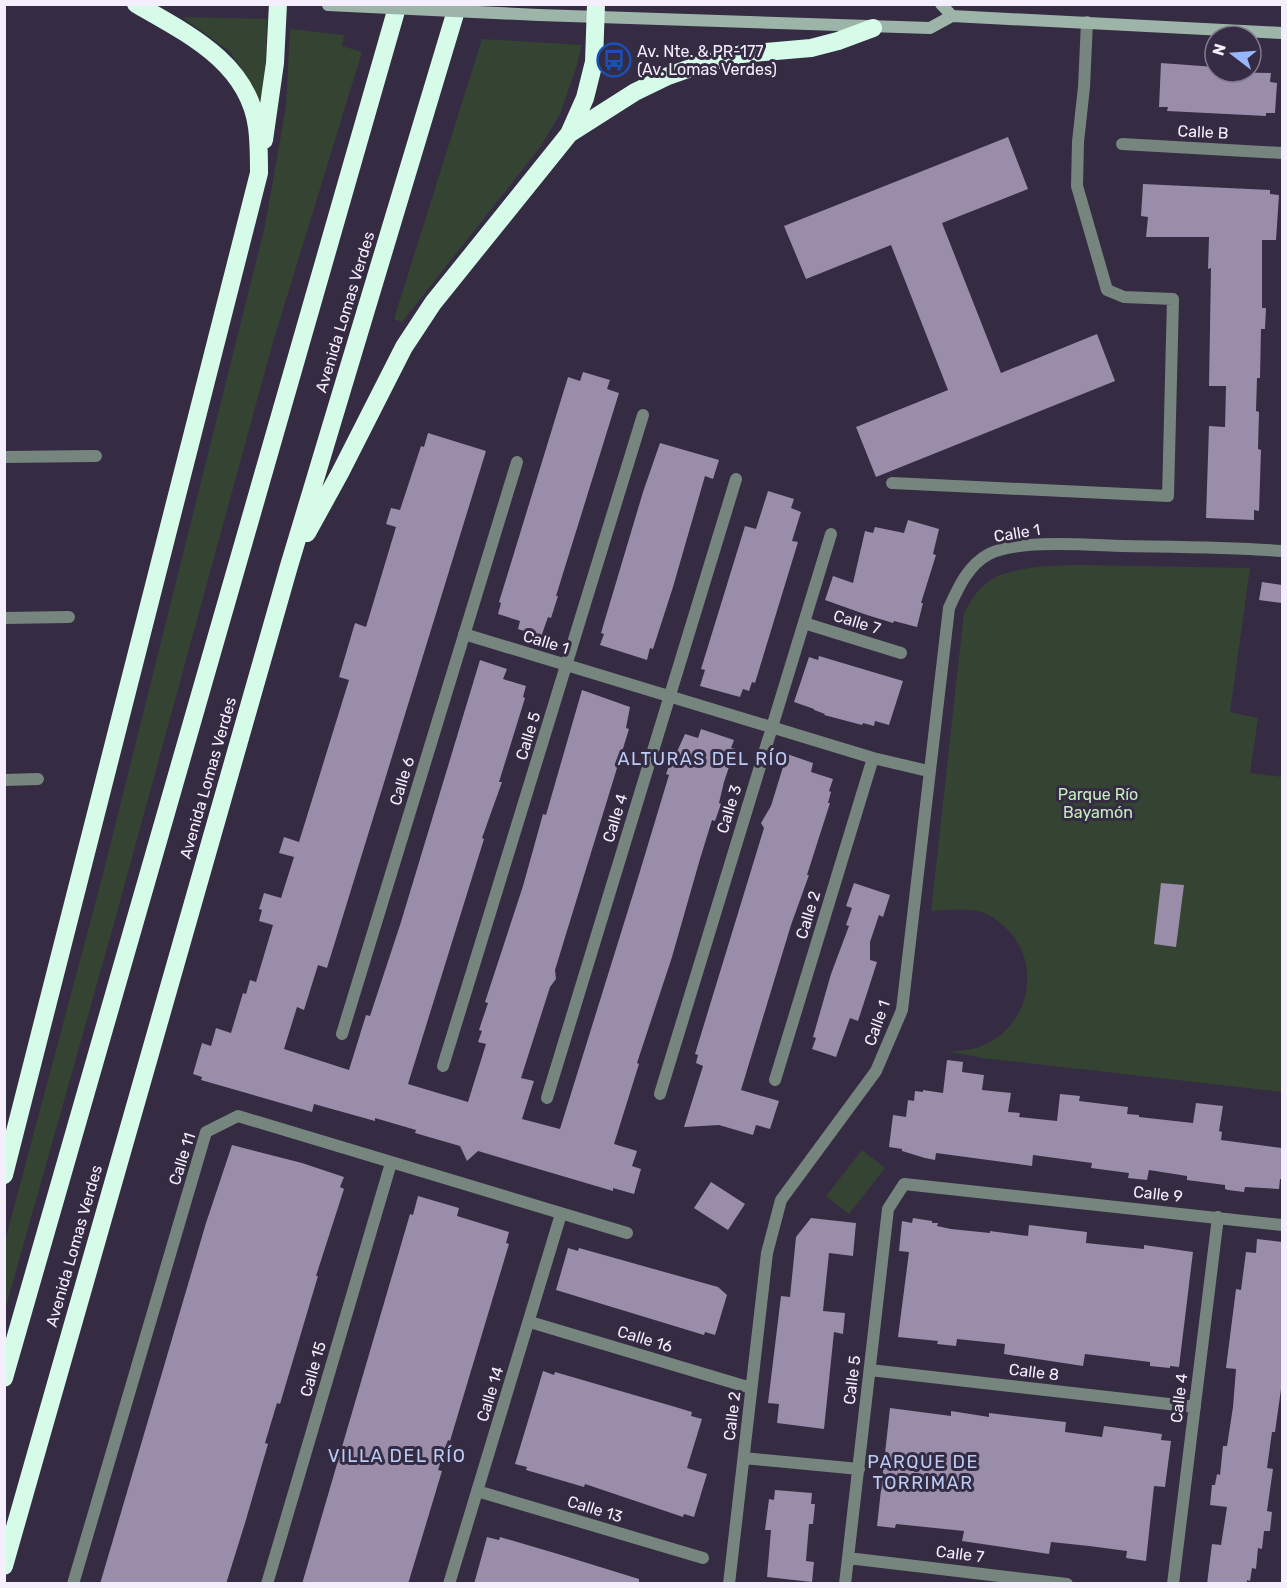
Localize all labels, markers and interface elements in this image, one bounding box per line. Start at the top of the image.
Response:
north arrow [1203,24,1263,84]
text: N [1208,41,1230,58]
bus stop icon: Av. Nte. & PR-177 (Av. Lomas Verdes) [596,42,632,78]
place label: Av. Nte. & PR-177 (Av. Lomas Verdes) [637,42,777,79]
street label: Calle B [1177,121,1229,143]
street label: Avenida Lomas Verdes [311,229,379,395]
street label: Calle 1 [992,520,1042,546]
street label: Calle 7 [831,606,883,638]
street label: Calle 1 [521,626,571,658]
street label: Avenida Lomas Verdes [176,695,240,861]
street label: Calle 5 [512,709,544,763]
district label: ALTURAS DEL RÍO [617,748,789,770]
street label: Calle 6 [386,754,418,808]
street label: Calle 3 [713,782,745,836]
park label: Parque Río Bayamón [1058,785,1138,822]
street label: Calle 4 [599,791,631,845]
street label: Calle 2 [792,889,824,941]
street label: Calle 1 [860,998,894,1048]
street label: Calle 11 [165,1130,199,1188]
street label: Avenida Lomas Verdes [42,1163,106,1329]
street label: Calle 9 [1132,1182,1184,1206]
street label: Calle 16 [615,1322,675,1356]
street label: Calle 15 [296,1339,330,1399]
street label: Calle 5 [840,1354,864,1406]
street label: Calle 8 [1008,1360,1060,1384]
street label: Calle 14 [473,1364,507,1424]
street label: Calle 4 [1167,1372,1191,1424]
street label: Calle 2 [720,1390,744,1442]
district label: VILLA DEL RÍO [328,1445,466,1467]
district label: PARQUE DE TORRIMAR [867,1451,979,1494]
street label: Calle 13 [565,1492,625,1526]
street label: Calle 7 [935,1542,985,1566]

